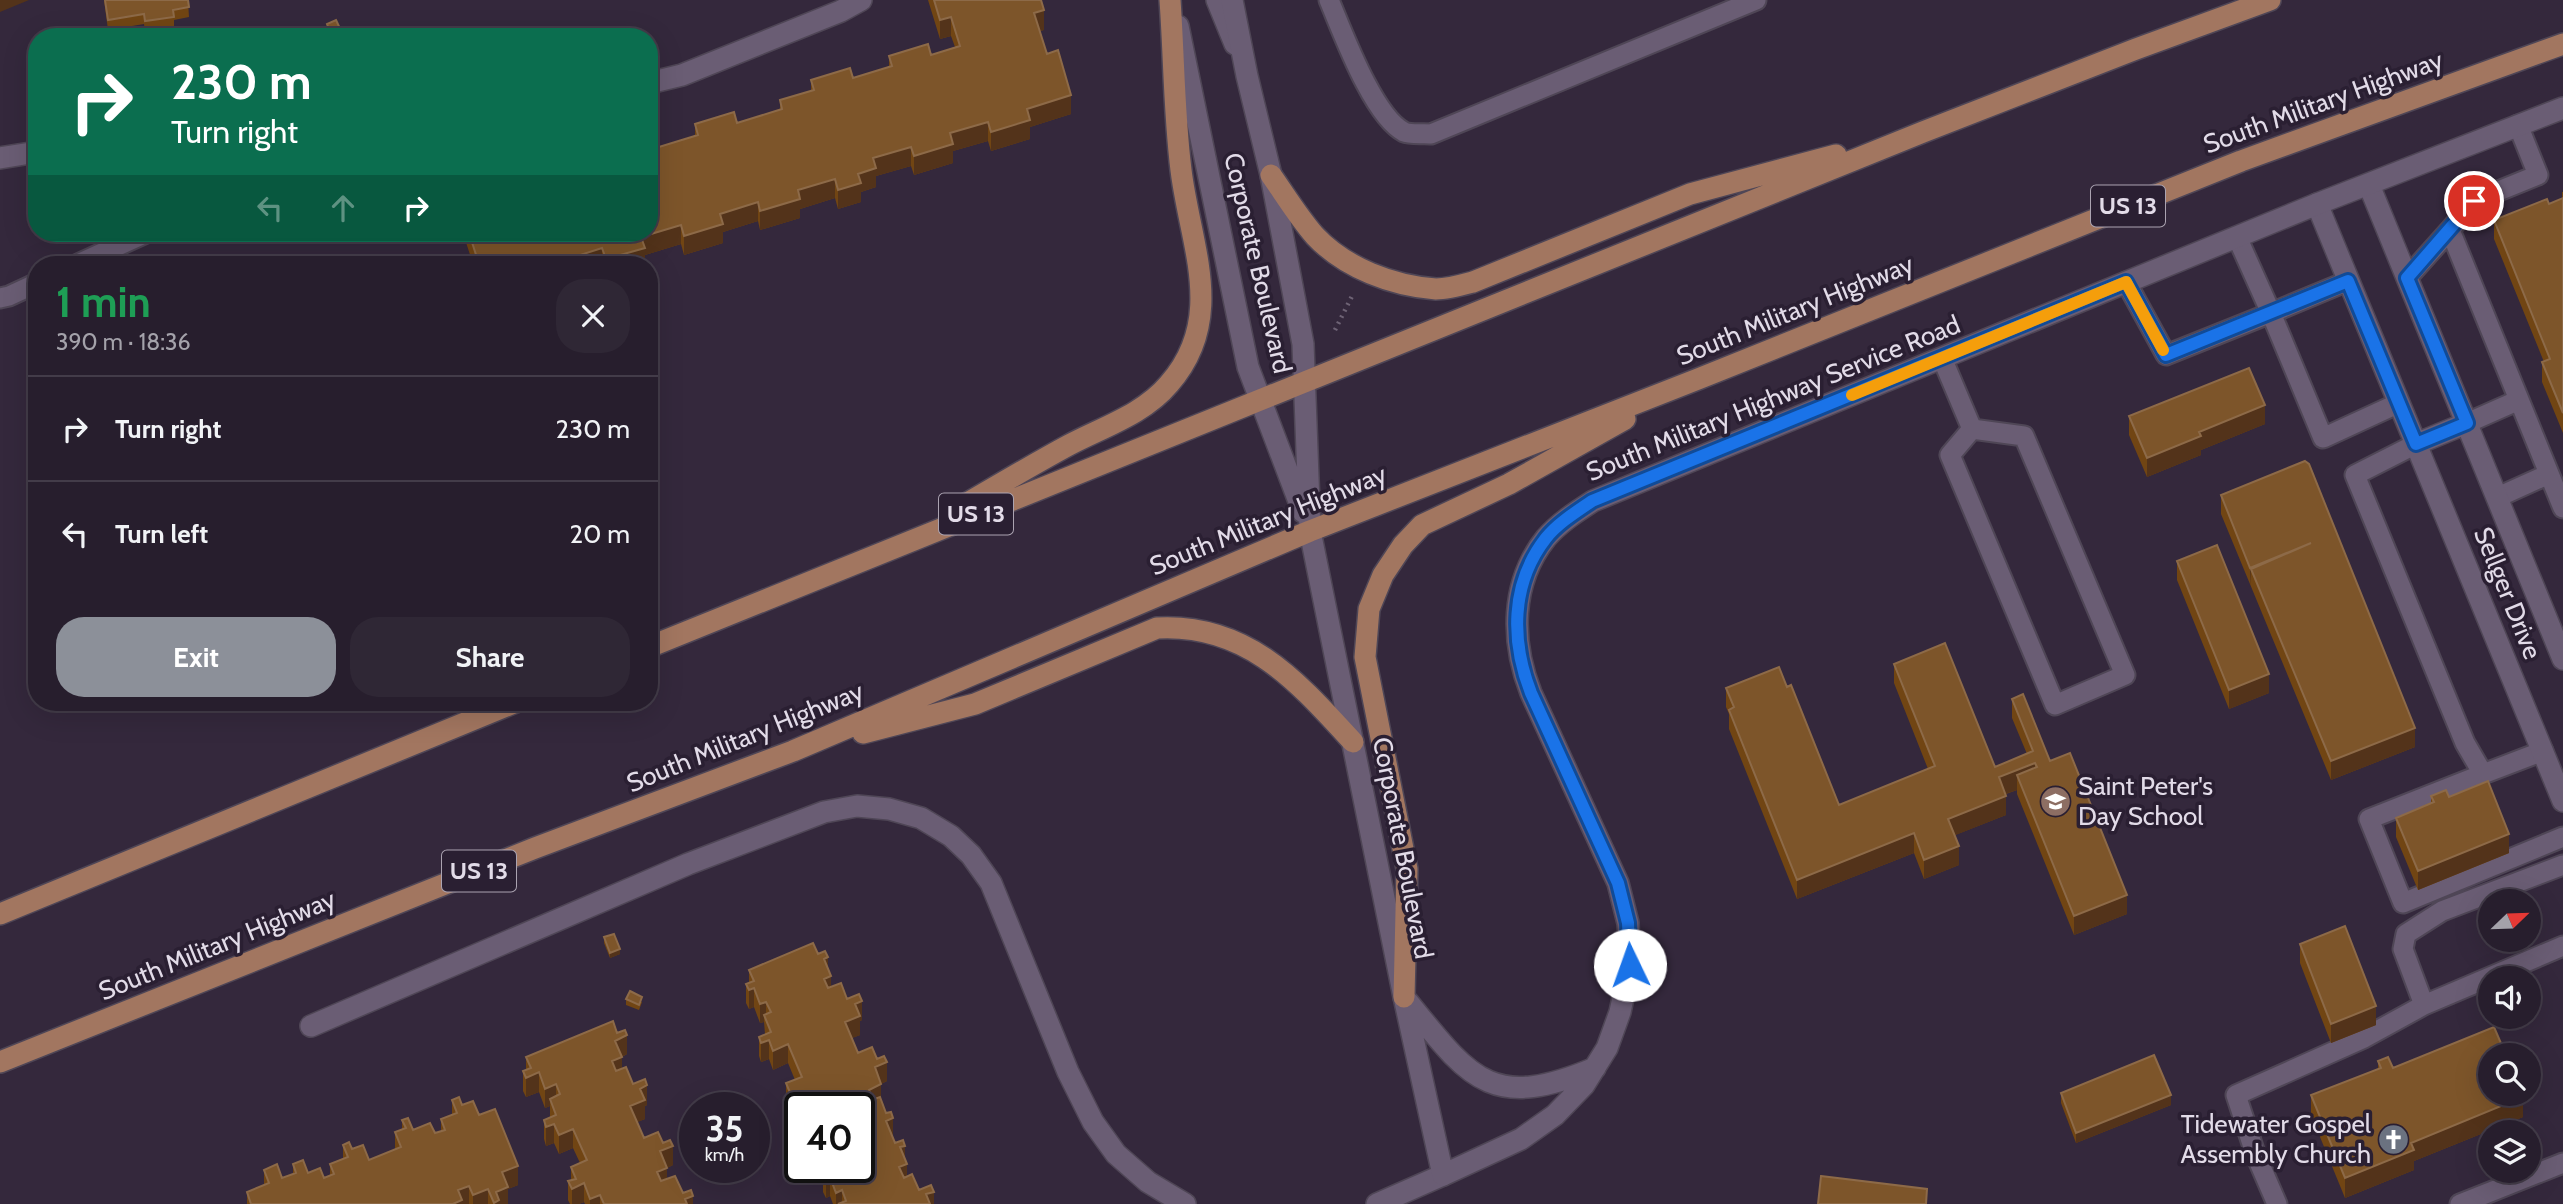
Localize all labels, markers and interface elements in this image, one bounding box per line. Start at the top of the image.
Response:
street label: South Military Highway [2199,44,2447,160]
text: 230 m [171,52,312,111]
icon: right [56,56,147,147]
text: Turn right [171,112,298,151]
street label: Corporate Boulevard [1217,150,1299,376]
pin [2444,171,2504,231]
icon: arrive [2455,182,2493,220]
road number: US 13 [2091,186,2165,226]
icon: left [251,189,289,227]
icon: ahead [324,189,362,227]
icon: right [397,189,435,227]
street label: South Military Highway [1672,248,1918,372]
text: 1 min [56,276,151,328]
button: close [556,279,630,353]
street label: South Military Highway Service Road [1581,308,1965,488]
text: 390 m · 18:36 [56,328,190,356]
icon: right [56,410,94,448]
text: Turn right [115,413,221,445]
text: 230 m [556,413,630,445]
street label: South Military Highway [1145,458,1391,582]
road number: US 13 [939,494,1013,534]
icon: left [56,515,94,553]
text: Turn left [115,518,208,550]
text: 20 m [570,518,630,550]
street label: Sellger Drive [2467,522,2549,664]
button: Exit [56,617,336,697]
button: Share [350,617,630,697]
street label: South Military Highway [622,675,868,799]
street label: Corporate Boulevard [1366,734,1440,962]
place label: Saint Peter's Day School [2078,770,2213,832]
school or university icon: Saint Peter's Day School [2038,784,2072,818]
road number: US 13 [442,850,516,892]
street label: South Military Highway [94,883,340,1007]
north arrow [2478,889,2541,952]
map controls [2478,889,2541,1183]
position arrow [1593,928,1667,1002]
button: sound [2478,966,2541,1029]
button: search [2478,1043,2541,1106]
speed limit sign: 40 [784,1092,875,1183]
text: 35 [706,1107,743,1150]
place label: Tidewater Gospel Assembly Church [2180,1108,2371,1170]
button: layers [2478,1120,2541,1183]
church icon: Tidewater Gospel Assembly Church [2377,1122,2411,1156]
text: km/h [705,1144,744,1166]

